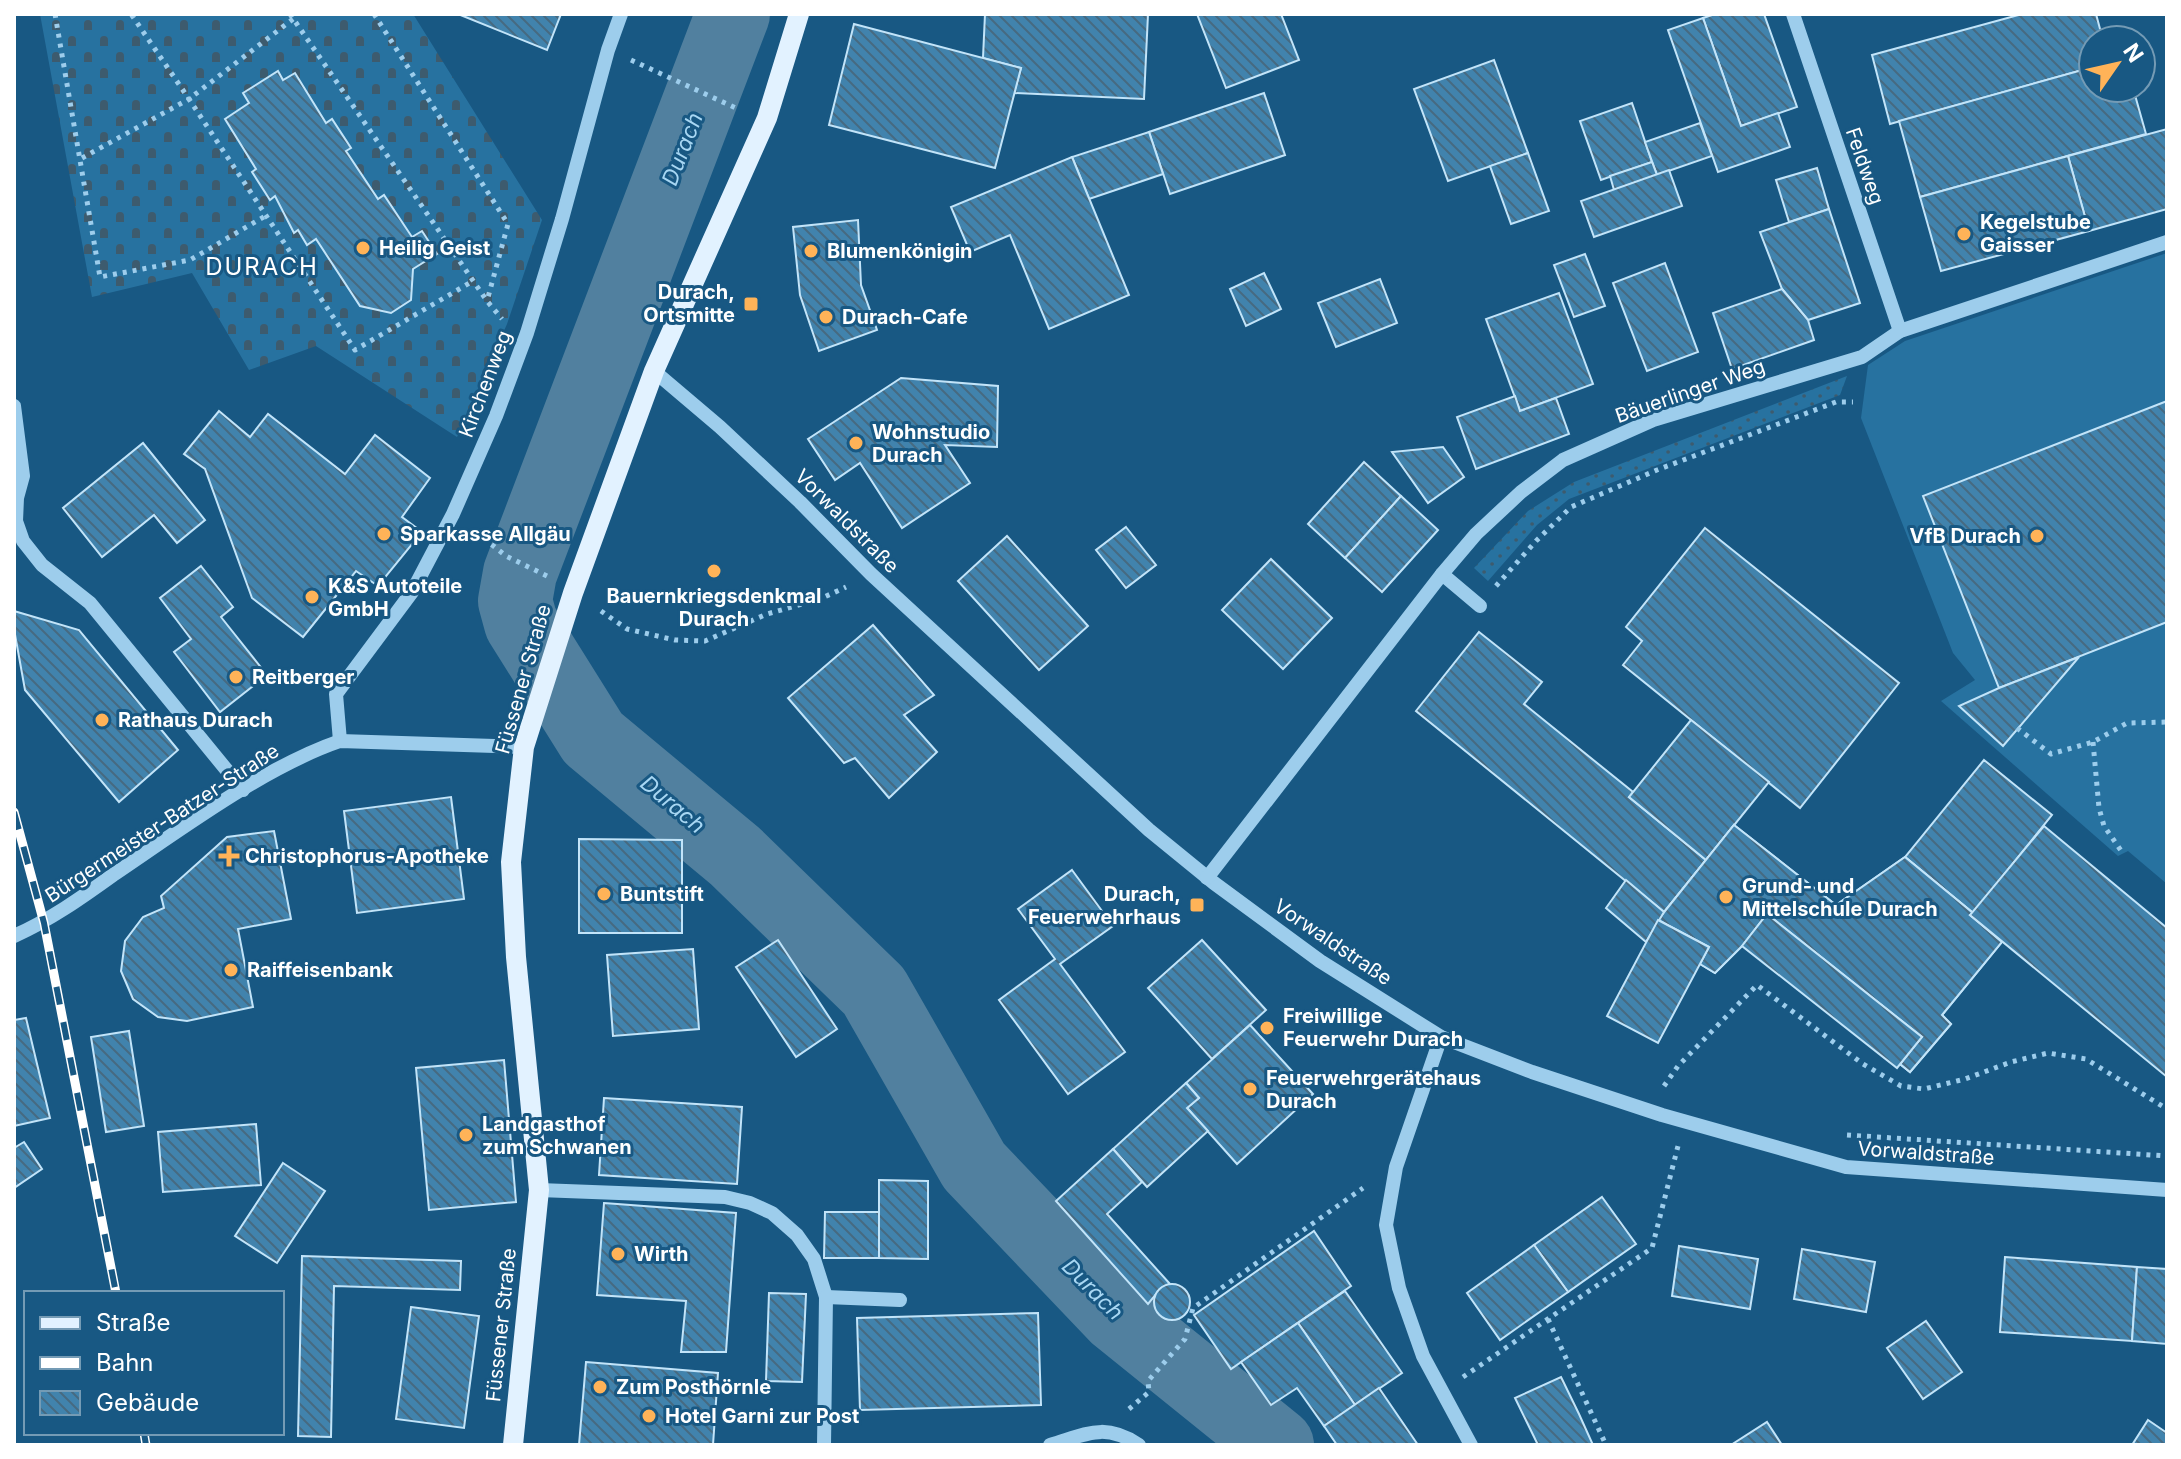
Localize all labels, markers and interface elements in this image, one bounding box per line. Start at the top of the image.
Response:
north arrow [2077,24,2157,104]
text: N [2118,39,2149,67]
water label: Durach [656,109,708,189]
street label: Feldweg [1841,124,1889,208]
place label: Kegelstube Gaisser [1980,210,2091,257]
marker: Kegelstube Gaisser [1955,225,1973,243]
place label: Heilig Geist [379,236,490,260]
marker: Heilig Geist [354,239,372,257]
place label: Blumenkönigin [827,239,973,263]
marker: Blumenkönigin [802,242,820,260]
district label: DURACH [205,252,319,281]
place label: Durach, Ortsmitte [643,280,735,327]
marker: Durach, Ortsmitte [742,295,760,313]
place label: Durach-Cafe [842,305,968,329]
marker: Durach-Cafe [817,308,835,326]
street label: Kirchenweg [454,327,516,441]
street label: Bäuerlinger Weg [1612,354,1768,428]
place label: Wohnstudio Durach [872,420,990,467]
marker: Wohnstudio Durach [847,434,865,452]
street label: Vorwaldstraße [790,464,904,578]
place label: Sparkasse Allgäu [400,522,571,546]
place label: VfB Durach [1910,524,2021,548]
marker: Sparkasse Allgäu [375,525,393,543]
marker: VfB Durach [2028,527,2046,545]
marker: Bauernkriegsdenkmal Durach [705,562,723,580]
place label: K&S Autoteile GmbH [328,574,462,621]
place label: Bauernkriegsdenkmal Durach [607,584,821,631]
marker: K&S Autoteile GmbH [303,588,321,606]
street label: Füssener Straße [490,601,556,757]
place label: Reitberger [252,665,354,689]
marker: Reitberger [227,668,245,686]
place label: Rathaus Durach [118,708,273,732]
marker: Rathaus Durach [93,711,111,729]
street label: Bürgermeister-Batzer-Straße [41,738,283,908]
water label: Durach [636,770,710,838]
place label: Christophorus-Apotheke [245,844,489,868]
marker: Christophorus-Apotheke [220,847,238,865]
place label: Grund- und Mittelschule Durach [1742,874,1938,921]
place label: Buntstift [620,882,704,906]
place label: Durach, Feuerwehrhaus [1028,882,1181,929]
marker: Buntstift [595,885,613,903]
marker: Grund- und Mittelschule Durach [1717,888,1735,906]
street label: Vorwaldstraße [1269,894,1397,990]
marker: Durach, Feuerwehrhaus [1188,896,1206,914]
place label: Raiffeisenbank [247,958,393,982]
marker: Raiffeisenbank [222,961,240,979]
place label: Freiwillige Feuerwehr Durach [1283,1004,1463,1051]
marker: Freiwillige Feuerwehr Durach [1258,1019,1276,1037]
place label: Feuerwehrgerätehaus Durach [1266,1066,1481,1113]
marker: Feuerwehrgerätehaus Durach [1241,1080,1259,1098]
place label: Landgasthof zum Schwanen [482,1112,632,1159]
marker: Landgasthof zum Schwanen [457,1126,475,1144]
street label: Vorwaldstraße [1857,1136,1995,1170]
place label: Wirth [634,1242,689,1266]
marker: Wirth [609,1245,627,1263]
street label: Füssener Straße [481,1247,521,1403]
water label: Durach [1057,1253,1129,1325]
legend [24,1291,284,1435]
text: Straße [96,1308,171,1337]
text: Bahn [96,1348,154,1377]
place label: Zum Posthörnle [616,1375,771,1399]
marker: Zum Posthörnle [591,1378,609,1396]
text: Gebäude [96,1388,199,1417]
place label: Hotel Garni zur Post [665,1404,859,1428]
marker: Hotel Garni zur Post [640,1407,658,1425]

